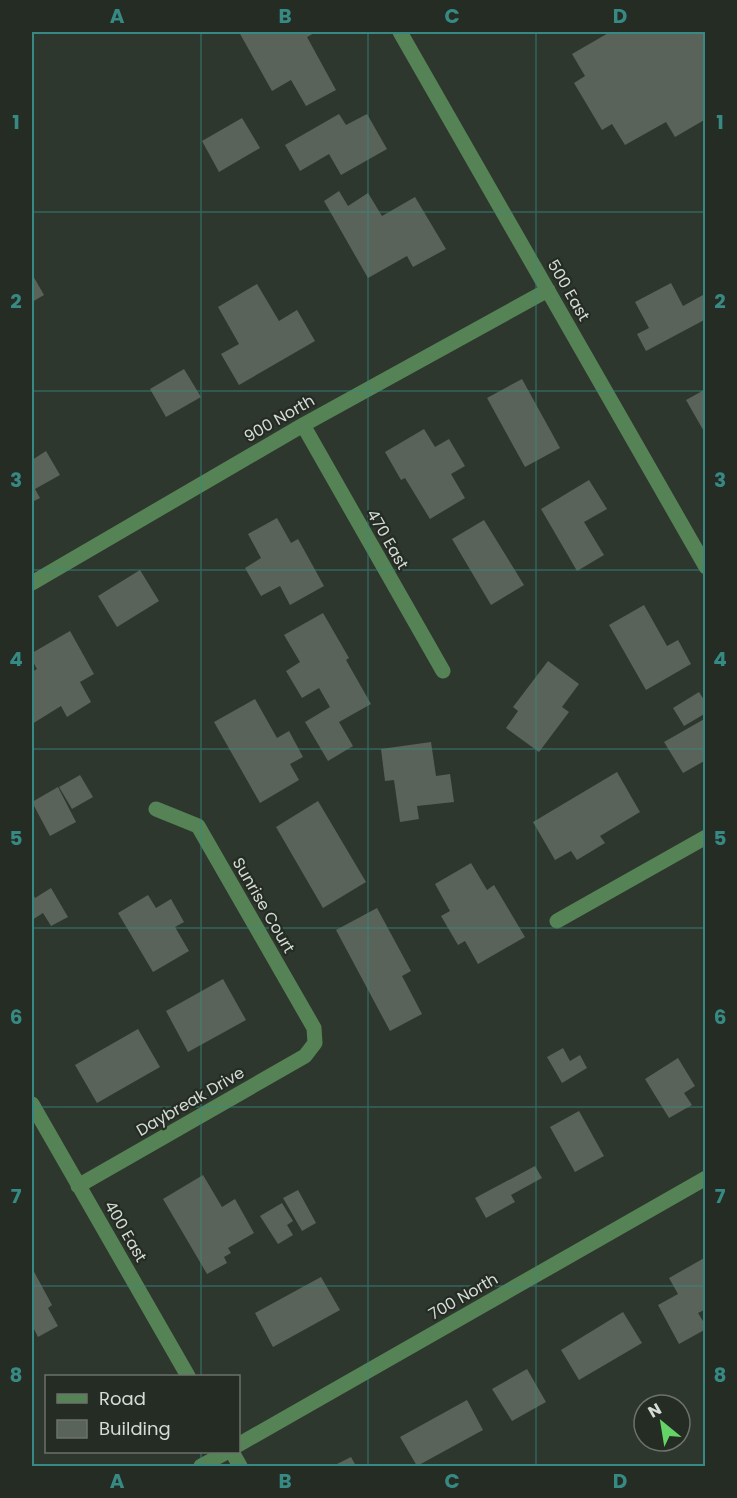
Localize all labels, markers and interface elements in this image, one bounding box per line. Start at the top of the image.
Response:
text: A [110,2,125,30]
text: B [278,2,292,30]
text: C [444,2,460,30]
text: D [613,2,627,30]
text: 1 [12,108,20,136]
text: 1 [716,108,724,136]
street label: 500 East [542,255,596,325]
text: 2 [10,287,22,315]
text: 2 [714,287,726,315]
street label: 900 North [240,389,319,448]
text: 3 [10,466,22,494]
text: 3 [714,466,726,494]
street label: 470 East [361,505,414,574]
text: 4 [9,645,23,673]
text: 4 [713,645,727,673]
text: 5 [10,824,23,852]
text: 5 [714,824,727,852]
street label: Sunrise Court [227,853,300,957]
text: 6 [10,1003,22,1031]
text: 6 [714,1003,726,1031]
street label: Daybreak Drive [132,1061,249,1142]
text: 7 [11,1182,22,1210]
text: 7 [715,1182,726,1210]
street label: 400 East [99,1196,153,1266]
street label: 700 North [424,1267,502,1326]
text: 8 [10,1361,22,1389]
text: 8 [714,1361,726,1389]
legend [45,1375,240,1453]
text: Road [99,1386,146,1411]
north arrow [632,1393,692,1453]
text: N [644,1397,666,1423]
text: Building [99,1416,171,1441]
text: A [110,1467,125,1495]
text: B [278,1467,292,1495]
text: C [444,1467,460,1495]
text: D [613,1467,627,1495]

